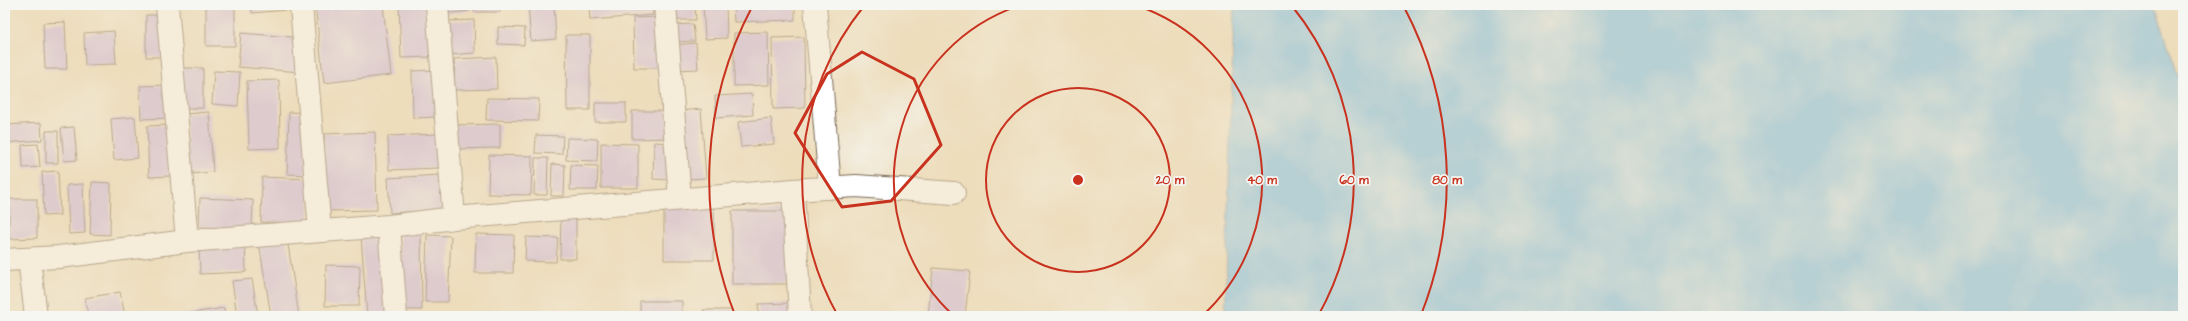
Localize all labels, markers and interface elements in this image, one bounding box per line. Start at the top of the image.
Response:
text: 20 m [1155,172,1185,189]
text: 40 m [1247,172,1278,189]
text: 60 m [1339,172,1369,189]
text: 80 m [1432,172,1462,189]
centre of rings [1071,173,1085,187]

